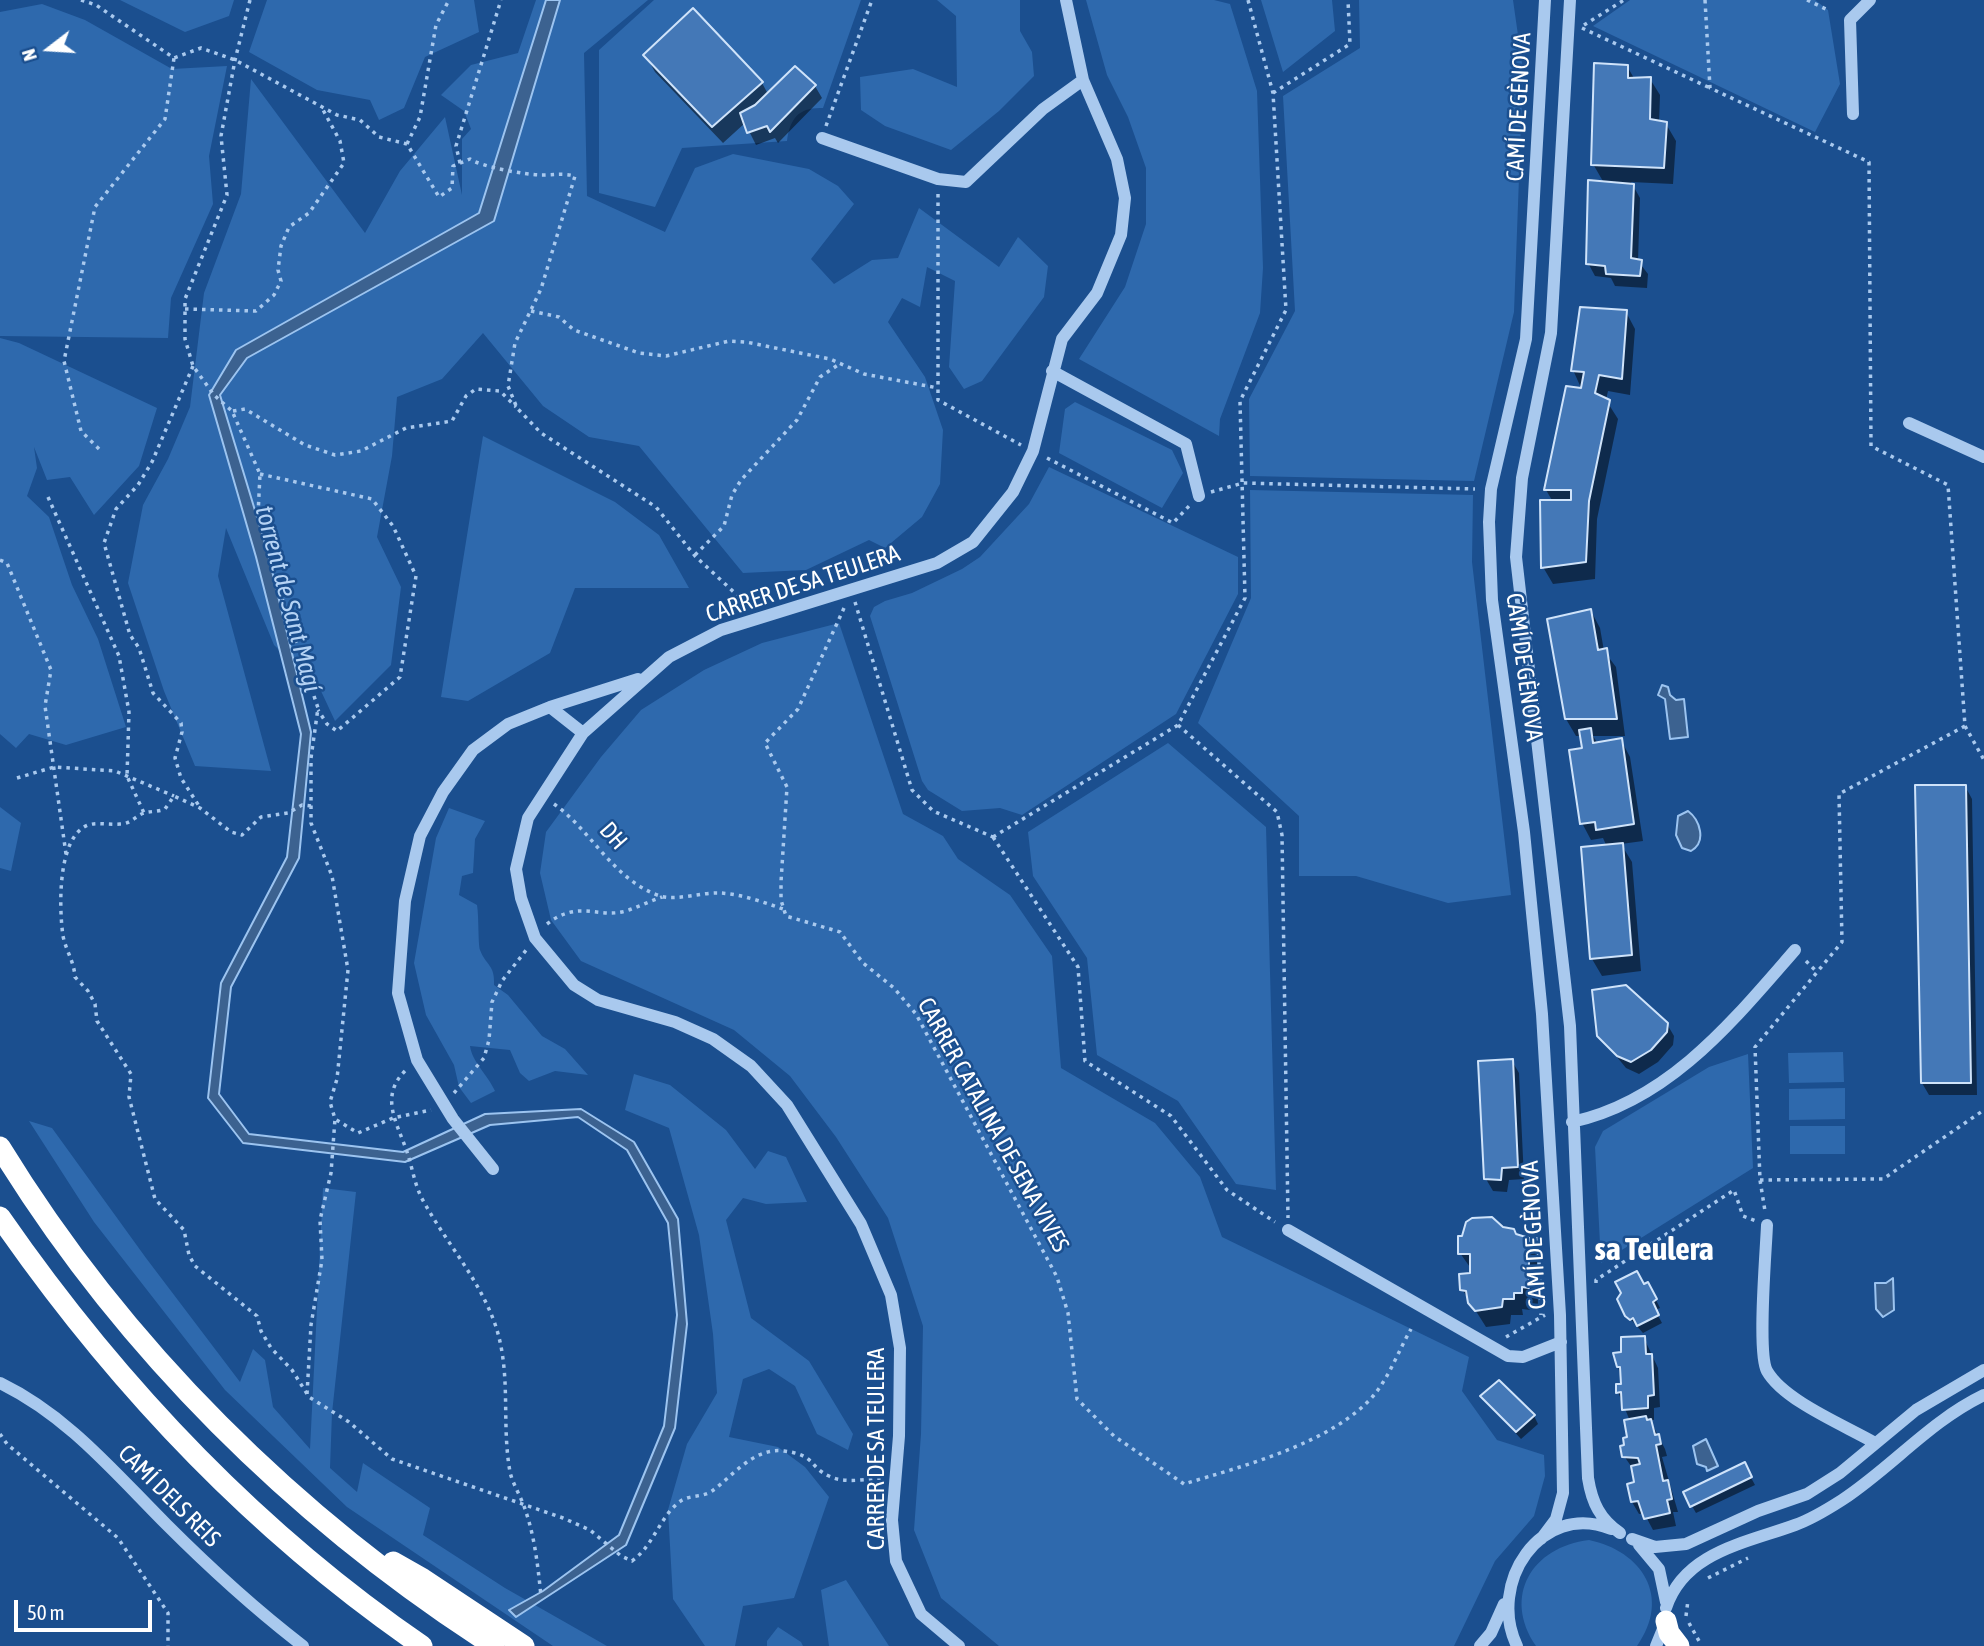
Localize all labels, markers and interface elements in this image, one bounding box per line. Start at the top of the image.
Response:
north arrow [14,14,84,84]
street label: CAMÍ DE GÈNOVA [1501,32,1537,182]
text: N [17,47,41,64]
water label: torrent de Sant Magí [248,502,328,696]
street label: CARRER DE SA TEULERA [702,539,904,629]
street label: CAMÍ DE GÈNOVA [1499,591,1549,743]
street label: DH [593,816,633,856]
street label: CARRER CATALINA DE SENA VIVES [911,993,1075,1257]
street label: CAMÍ DE GÈNOVA [1516,1160,1552,1310]
district label: sa Teulera [1594,1231,1714,1269]
street label: CARRER DE SA TEULERA [862,1348,890,1550]
street label: CAMÍ DELS REIS [112,1439,226,1553]
scale bar [18,1586,156,1630]
text: 50 m [27,1600,65,1624]

